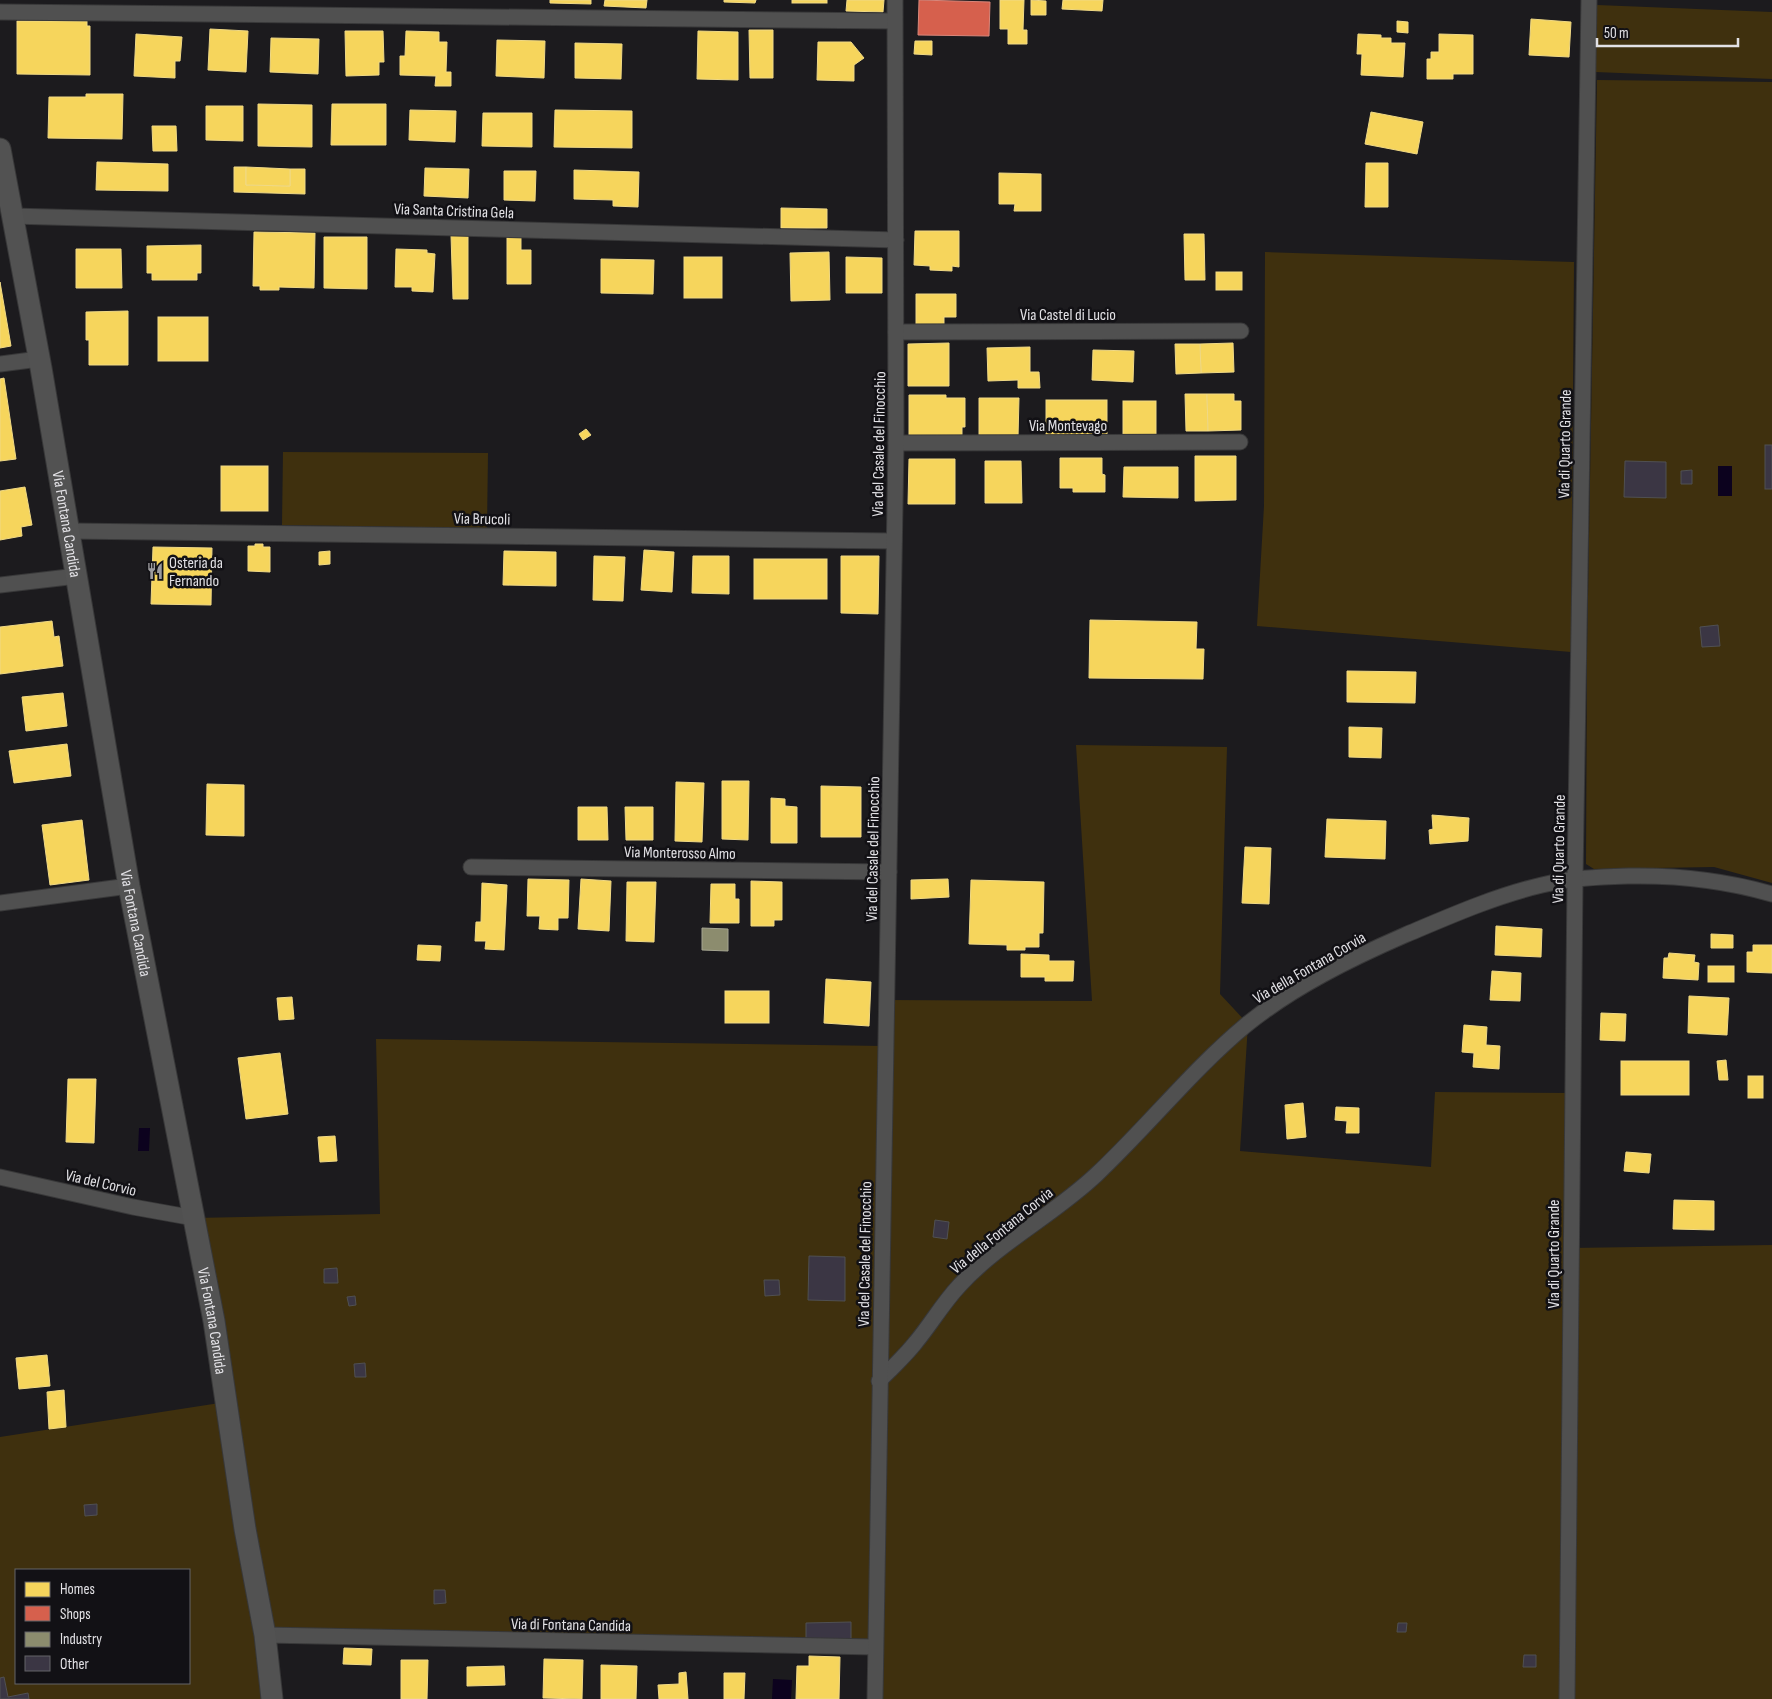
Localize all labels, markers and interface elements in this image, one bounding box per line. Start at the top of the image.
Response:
scale bar [1597,15,1738,47]
text: 50 m [1604,24,1629,43]
street label: Via Santa Cristina Gela [393,200,514,223]
street label: Via Castel di Lucio [1020,306,1116,325]
street label: Via del Casale del Finocchio [869,371,890,517]
street label: Via di Quarto Grande [1555,389,1576,499]
street label: Via Montevago [1029,417,1107,436]
street label: Via Fontana Candida [48,469,84,579]
street label: Via Brucoli [454,510,510,529]
place label: Osteria da Fernando [169,554,223,591]
restaurant icon: Osteria da Fernando [145,561,165,581]
street label: Via del Casale del Finocchio [863,776,884,922]
street label: Via di Quarto Grande [1549,794,1570,904]
street label: Via Monterosso Almo [624,843,736,864]
street label: Via Fontana Candida [115,869,154,978]
street label: Via della Fontana Corvia [1250,928,1369,1008]
street label: Via del Corvio [63,1166,138,1201]
street label: Via del Casale del Finocchio [855,1181,876,1327]
street label: Via della Fontana Corvia [947,1184,1057,1278]
street label: Via di Quarto Grande [1545,1200,1564,1309]
street label: Via Fontana Candida [193,1266,230,1376]
legend [15,1569,190,1684]
text: Homes [60,1580,95,1599]
text: Shops [60,1605,91,1624]
street label: Via di Fontana Candida [511,1615,631,1636]
text: Industry [60,1630,102,1649]
text: Other [60,1655,89,1674]

